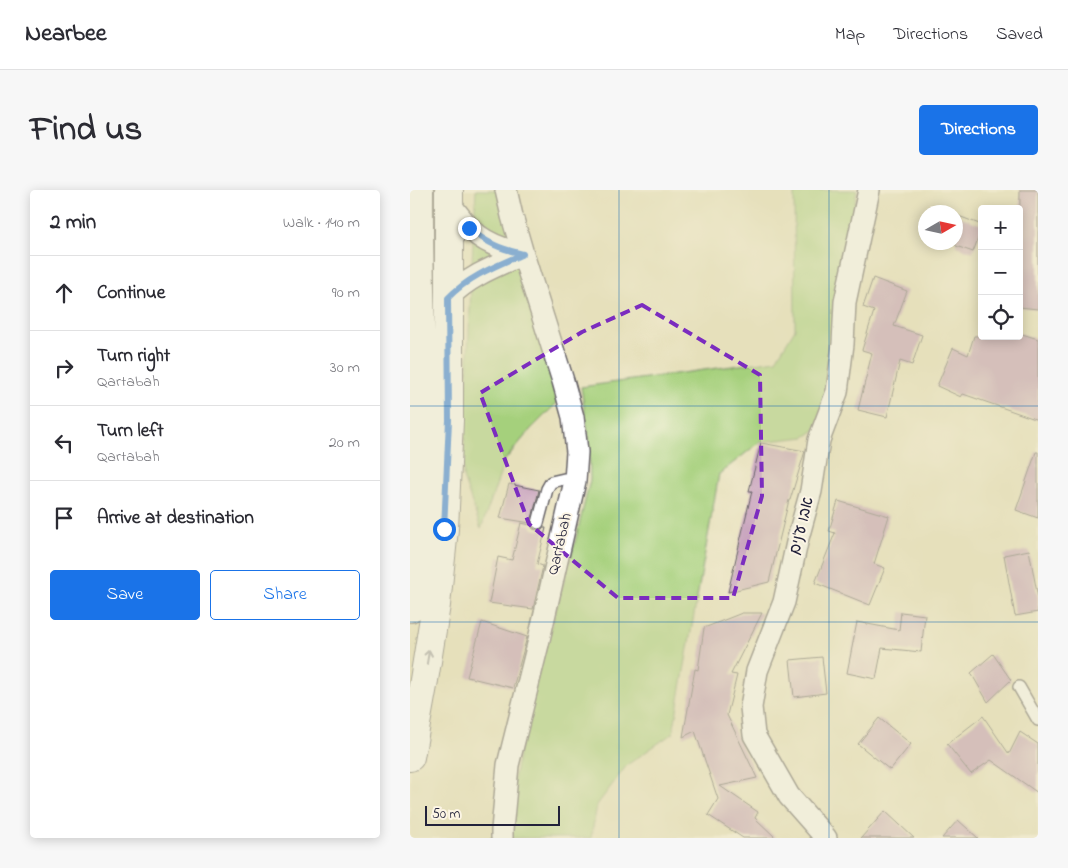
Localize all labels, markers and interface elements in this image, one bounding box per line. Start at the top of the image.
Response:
text: Nearbee [25,17,107,52]
text: Map [835,22,865,48]
text: Directions [893,22,968,48]
text: Saved [996,22,1043,48]
text: Find us [30,105,142,156]
button: Directions [919,105,1038,155]
north arrow [918,205,963,250]
map controls [978,205,1023,340]
button: + [978,205,1023,250]
text: 2 min [50,208,96,238]
text: Walk · 140 m [283,211,360,235]
route end [458,217,481,240]
button: − [978,250,1023,295]
icon: ahead [50,279,78,307]
text: Continue [97,280,165,307]
text: 90 m [332,281,360,305]
button: locate [978,295,1023,340]
text: Turn right [97,343,170,370]
icon: right [50,354,78,382]
text: 30 m [330,356,360,380]
text: Qartabah [97,370,160,394]
text: Turn left [97,418,164,445]
icon: left [50,429,78,457]
text: 20 m [329,431,360,455]
text: Qartabah [97,445,160,469]
street label: אבו ע'נים [783,494,821,557]
icon: arrive [50,504,78,532]
text: Arrive at destination [97,505,254,532]
street label: Qartabah [541,511,579,577]
route start [433,518,456,541]
button: Save [50,570,200,620]
button: Share [210,570,360,620]
one-way arrow [423,650,433,666]
scale bar [425,803,560,826]
text: 50 m [432,804,460,825]

